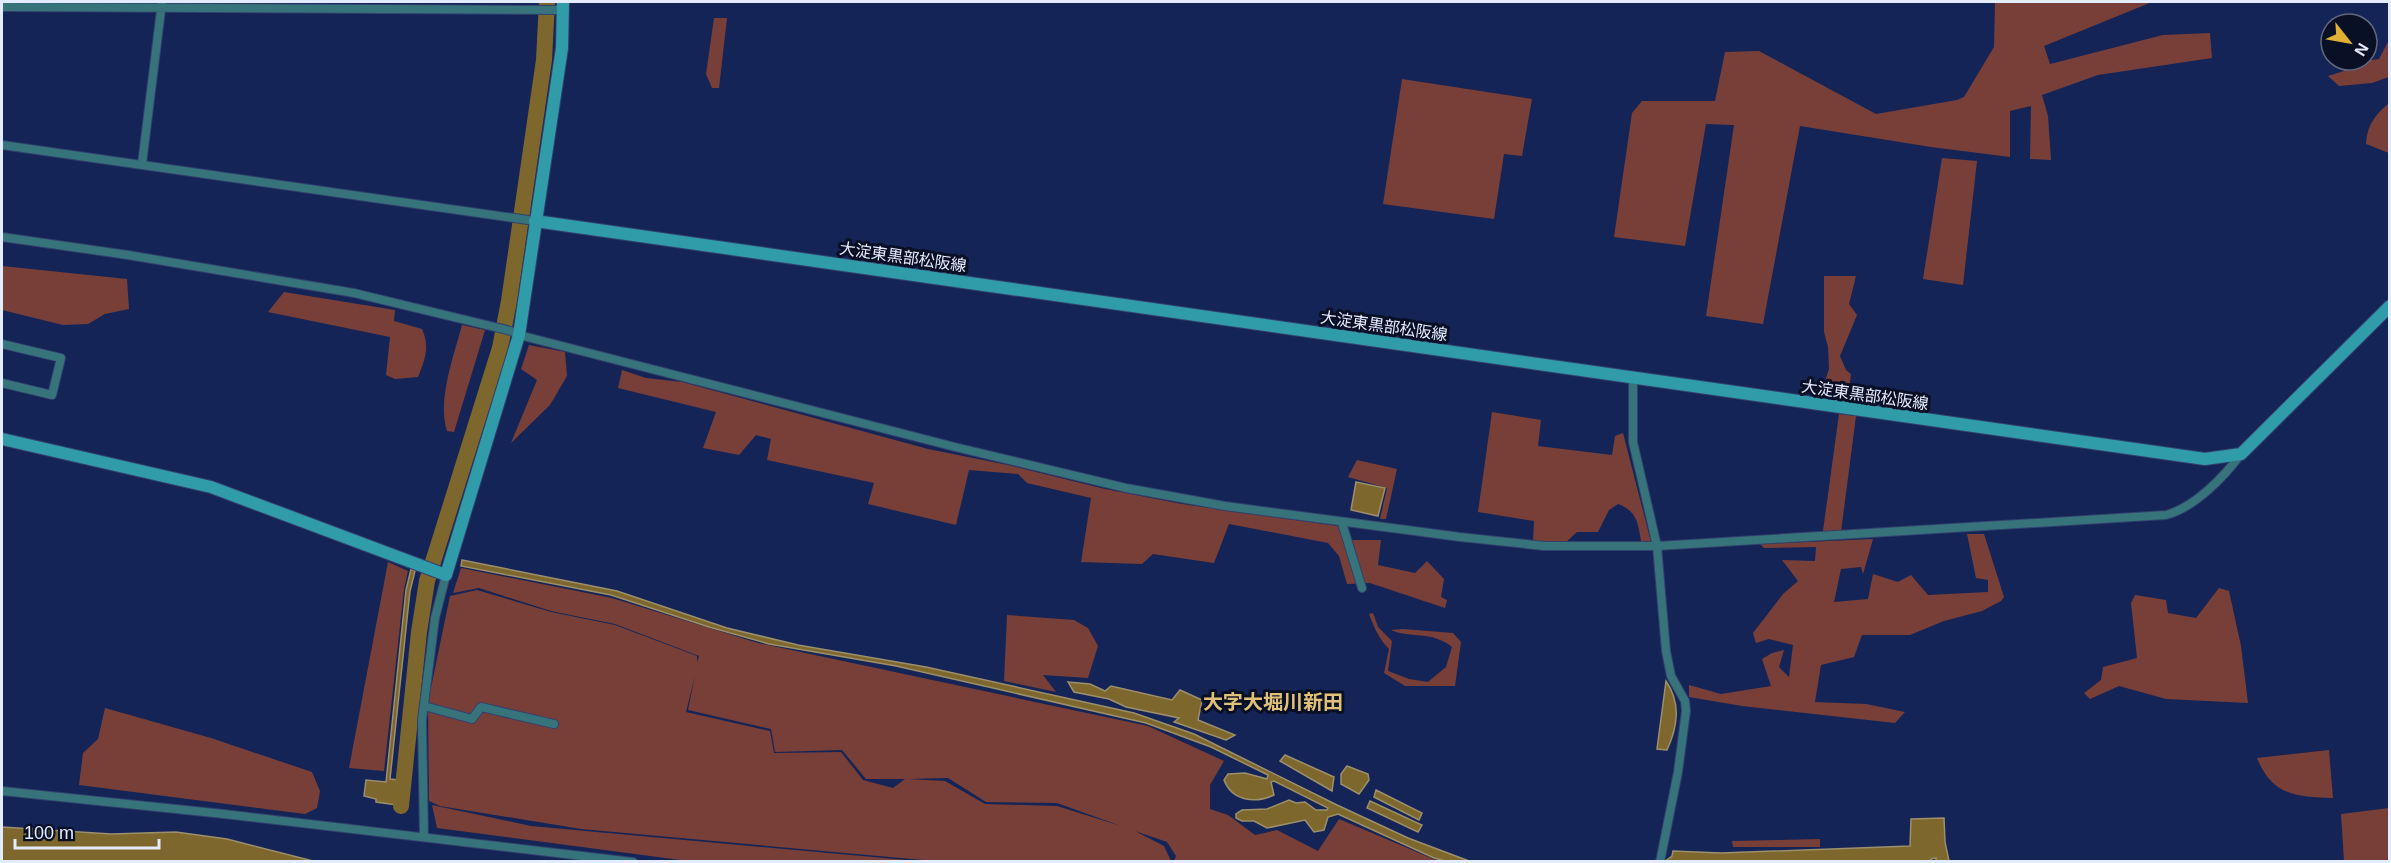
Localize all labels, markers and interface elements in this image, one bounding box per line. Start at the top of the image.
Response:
north arrow [2319,12,2379,72]
text: N [2351,40,2372,59]
street label: 大淀東黒部松阪線 [838,240,968,274]
street label: 大淀東黒部松阪線 [1319,309,1449,343]
street label: 大淀東黒部松阪線 [1800,378,1930,412]
district label: 大字大堀川新田 [1203,691,1343,713]
scale bar [15,812,159,850]
text: 100 m [24,823,74,843]

